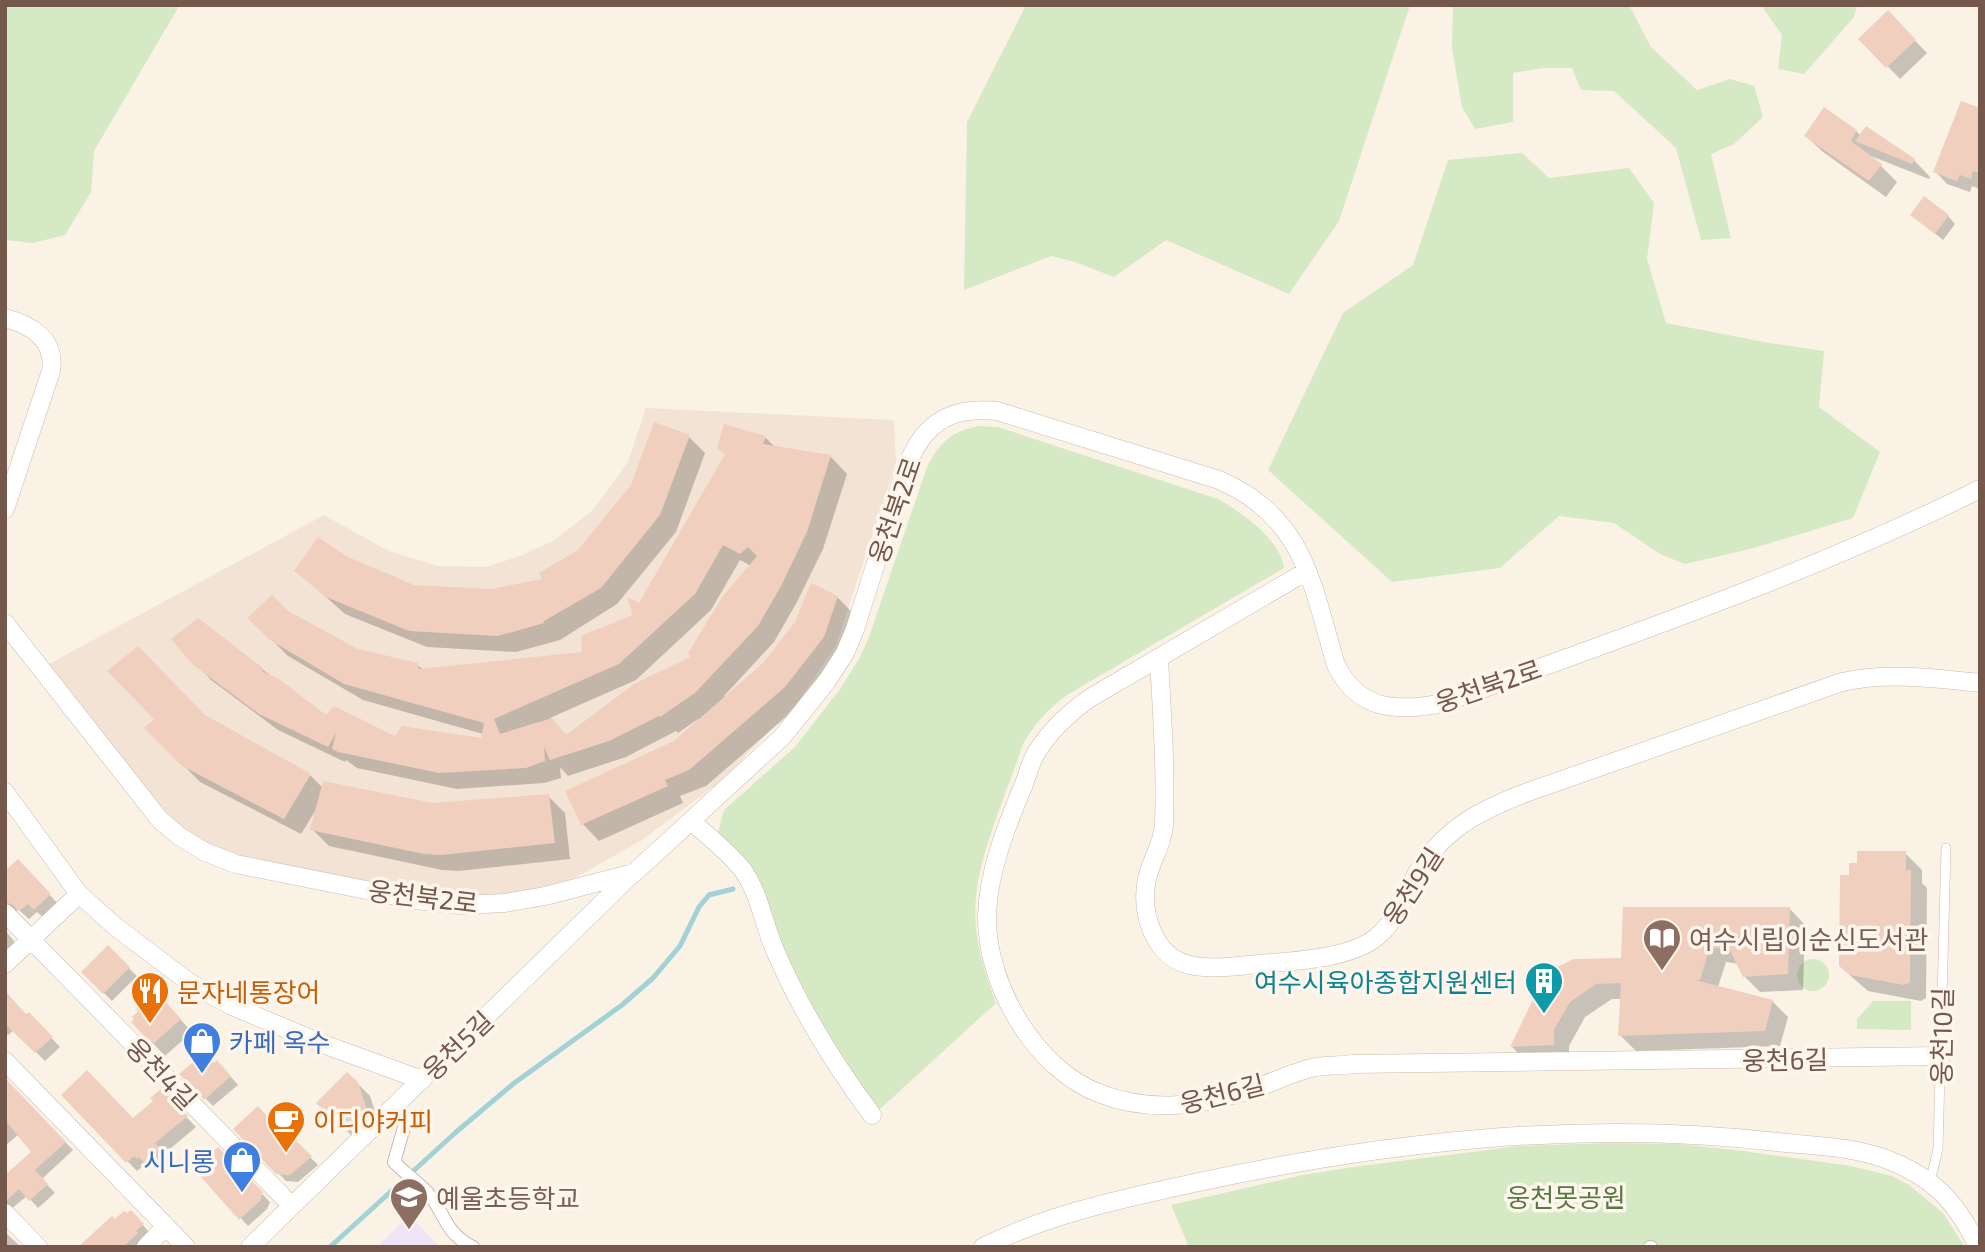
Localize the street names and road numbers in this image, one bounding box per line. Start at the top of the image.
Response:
street label: 웅천북2로 [861,453,927,567]
street label: 웅천북2로 [1431,652,1545,718]
street label: 웅천9길 [1375,841,1449,931]
street label: 웅천북2로 [366,874,480,918]
street label: 웅천10길 [1925,987,1957,1085]
street label: 웅천5길 [415,1004,499,1086]
street label: 웅천4길 [120,1031,204,1115]
street label: 웅천6길 [1741,1043,1829,1075]
street label: 웅천6길 [1176,1067,1268,1119]

